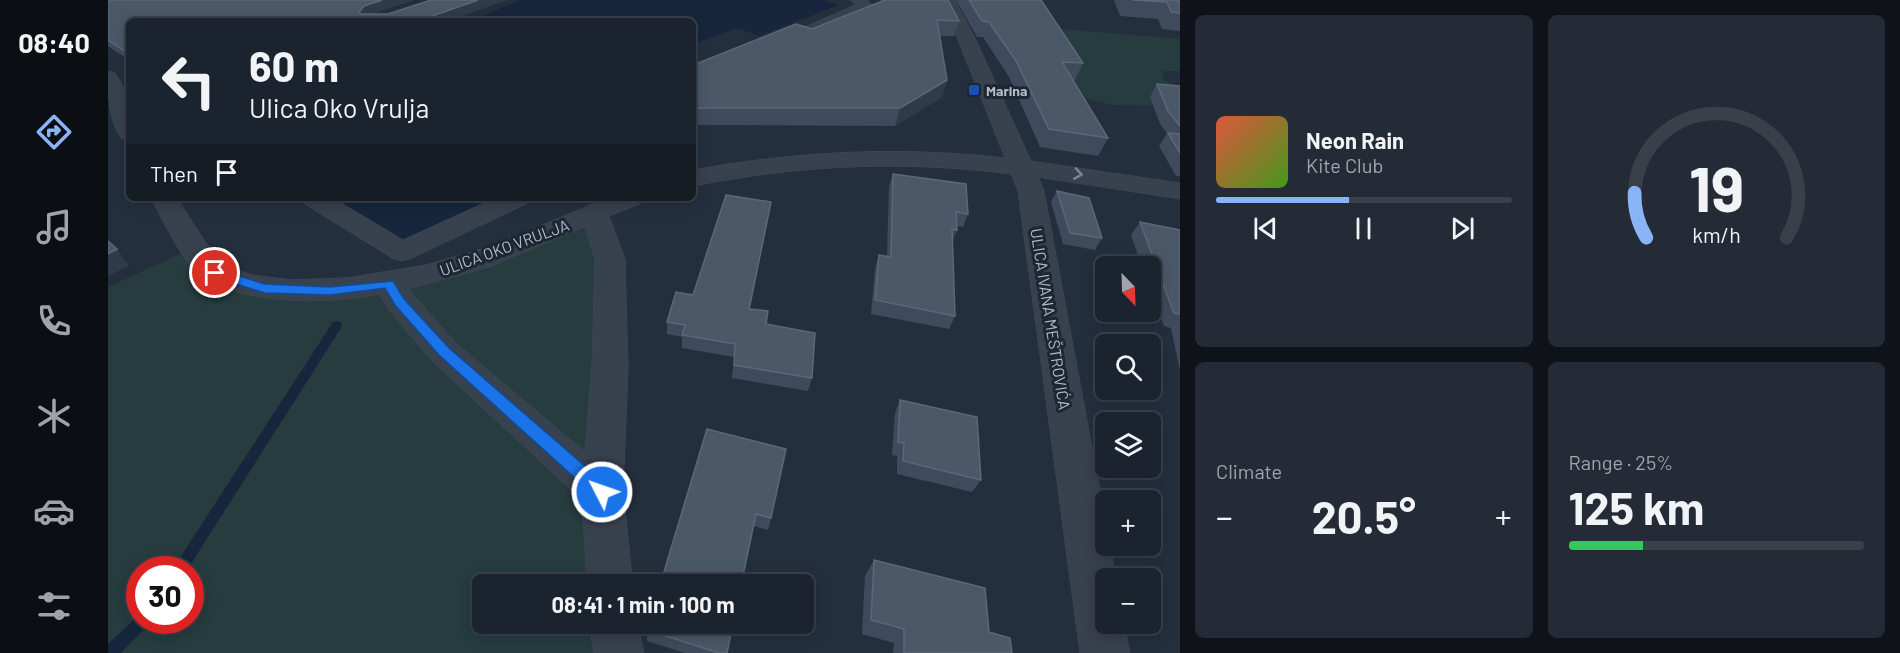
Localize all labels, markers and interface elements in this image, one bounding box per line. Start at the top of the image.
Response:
text: 08:40 [18,26,90,58]
text: 60 m [249,40,339,90]
icon: left [150,42,228,120]
place label: Marina [986,82,1027,99]
marker: Marina [967,83,981,97]
text: Ulica Oko Vrulja [249,91,429,123]
icon: directions [33,111,75,153]
text: Neon Rain [1306,127,1404,153]
text: 19 [1689,150,1744,224]
text: Kite Club [1306,153,1383,177]
icon: arrive [210,156,243,189]
text: Then [150,160,198,186]
one-way arrow [1073,168,1082,180]
icon: music [33,206,75,248]
icon: previous [1249,212,1282,245]
icon: pause [1347,212,1380,245]
icon: next [1446,212,1479,245]
street label: ULICA OKO VRULJA [437,215,572,279]
text: km/h [1692,222,1741,247]
street label: ULICA IVANA MEŠTROVIĆA [1027,227,1075,411]
pin [189,247,240,298]
icon: arrive [198,256,231,289]
north arrow [1095,256,1161,322]
map controls [1095,256,1161,634]
icon: phone [33,300,75,342]
button: search [1095,334,1161,400]
icon: climate [33,395,75,437]
button: layers [1095,412,1161,478]
text: Range · 25% [1569,450,1673,474]
text: Climate [1216,459,1282,483]
position arrow [570,460,634,524]
text: 125 km [1569,480,1704,534]
text: 20.5° [1312,489,1416,543]
icon: car [33,490,75,532]
button: + [1095,490,1161,556]
text: − [1216,496,1233,536]
text: + [1495,496,1512,536]
speed limit sign: 30 [126,556,204,634]
button: − [1095,568,1161,634]
icon: filters [33,585,75,627]
text: 08:41 · 1 min · 100 m [551,591,735,617]

